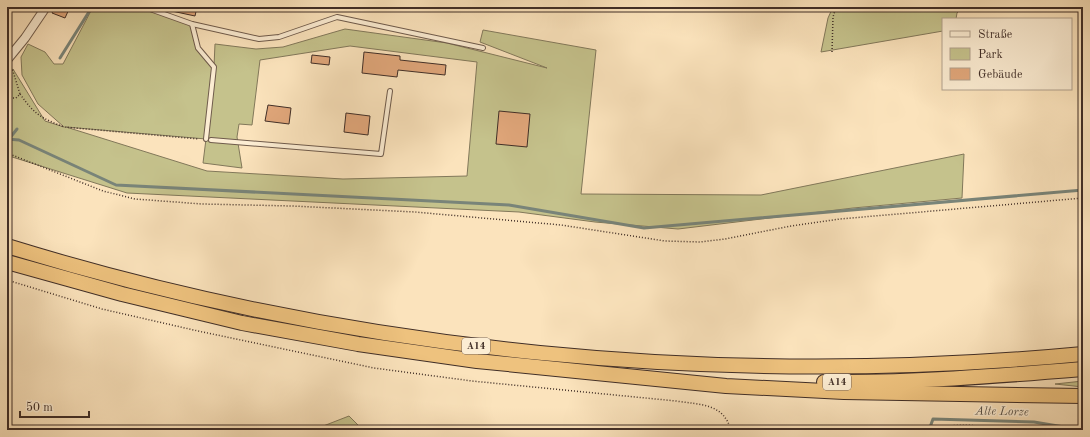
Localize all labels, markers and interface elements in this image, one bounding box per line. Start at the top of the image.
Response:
legend [942,18,1072,90]
text: Straße [978,29,1013,41]
text: Park [978,49,1003,61]
text: Gebäude [978,69,1023,81]
road number: A14 [462,338,490,354]
road number: A14 [823,374,851,390]
scale bar [20,393,89,419]
text: 50 m [26,401,53,414]
water label: Alte Lorze [974,406,1029,418]

